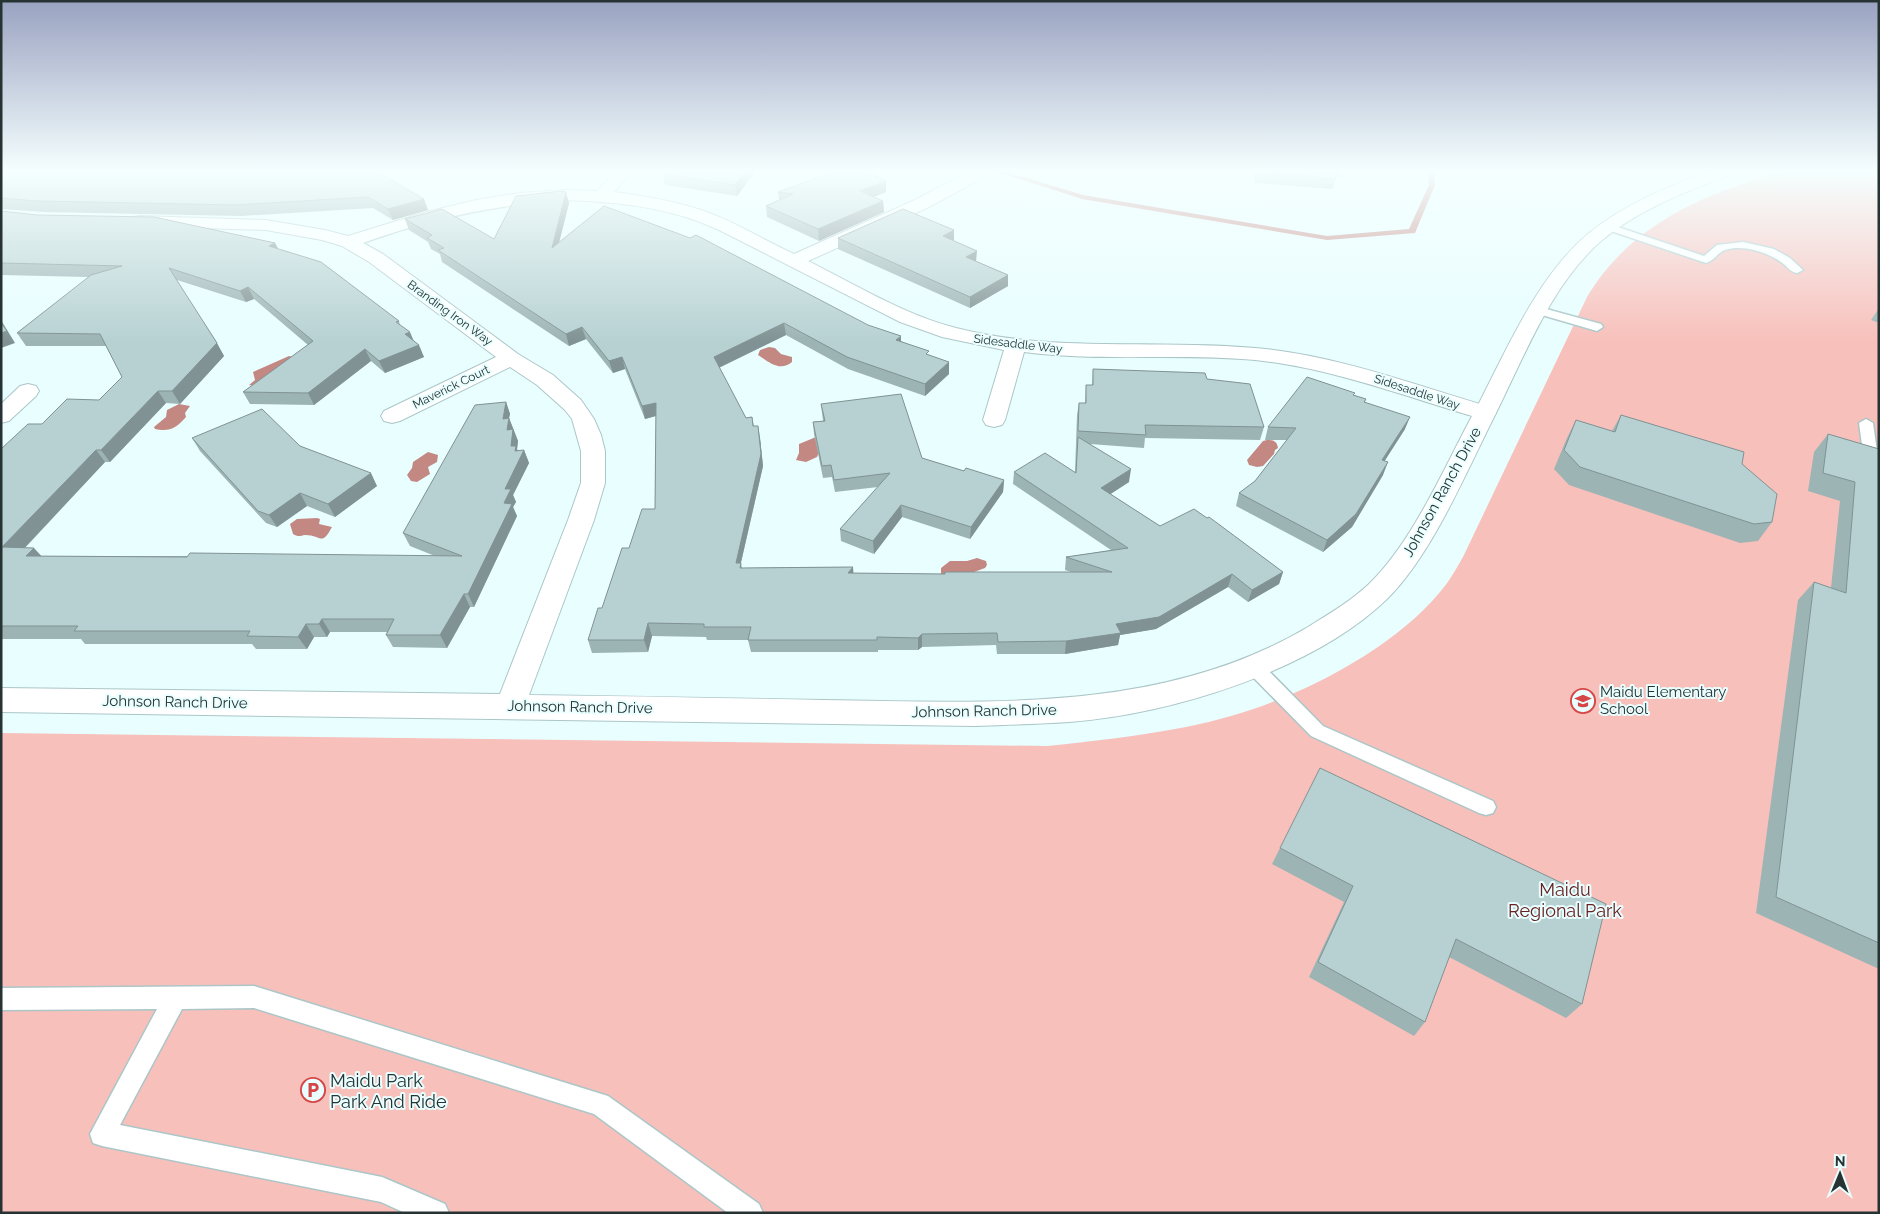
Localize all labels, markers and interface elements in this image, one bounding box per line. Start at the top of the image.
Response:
street label: Branding Iron Way [405,277,496,349]
street label: Sidesaddle Way [973,332,1064,356]
street label: Maverick Court [410,362,492,412]
street label: Sidesaddle Way [1372,372,1462,413]
street label: Johnson Ranch Drive [1399,424,1485,560]
place label: Maidu Elementary School [1600,683,1726,718]
school or university icon: Maidu Elementary School [1570,688,1596,714]
street label: Johnson Ranch Drive [102,692,248,712]
street label: Johnson Ranch Drive [507,697,653,717]
street label: Johnson Ranch Drive [911,701,1057,721]
park label: Maidu Regional Park [1508,879,1622,921]
place label: Maidu Park Park And Ride [330,1070,447,1112]
parking icon: Maidu Park Park And Ride [300,1077,326,1103]
north arrow [1815,1149,1865,1199]
text: N [1835,1153,1846,1169]

